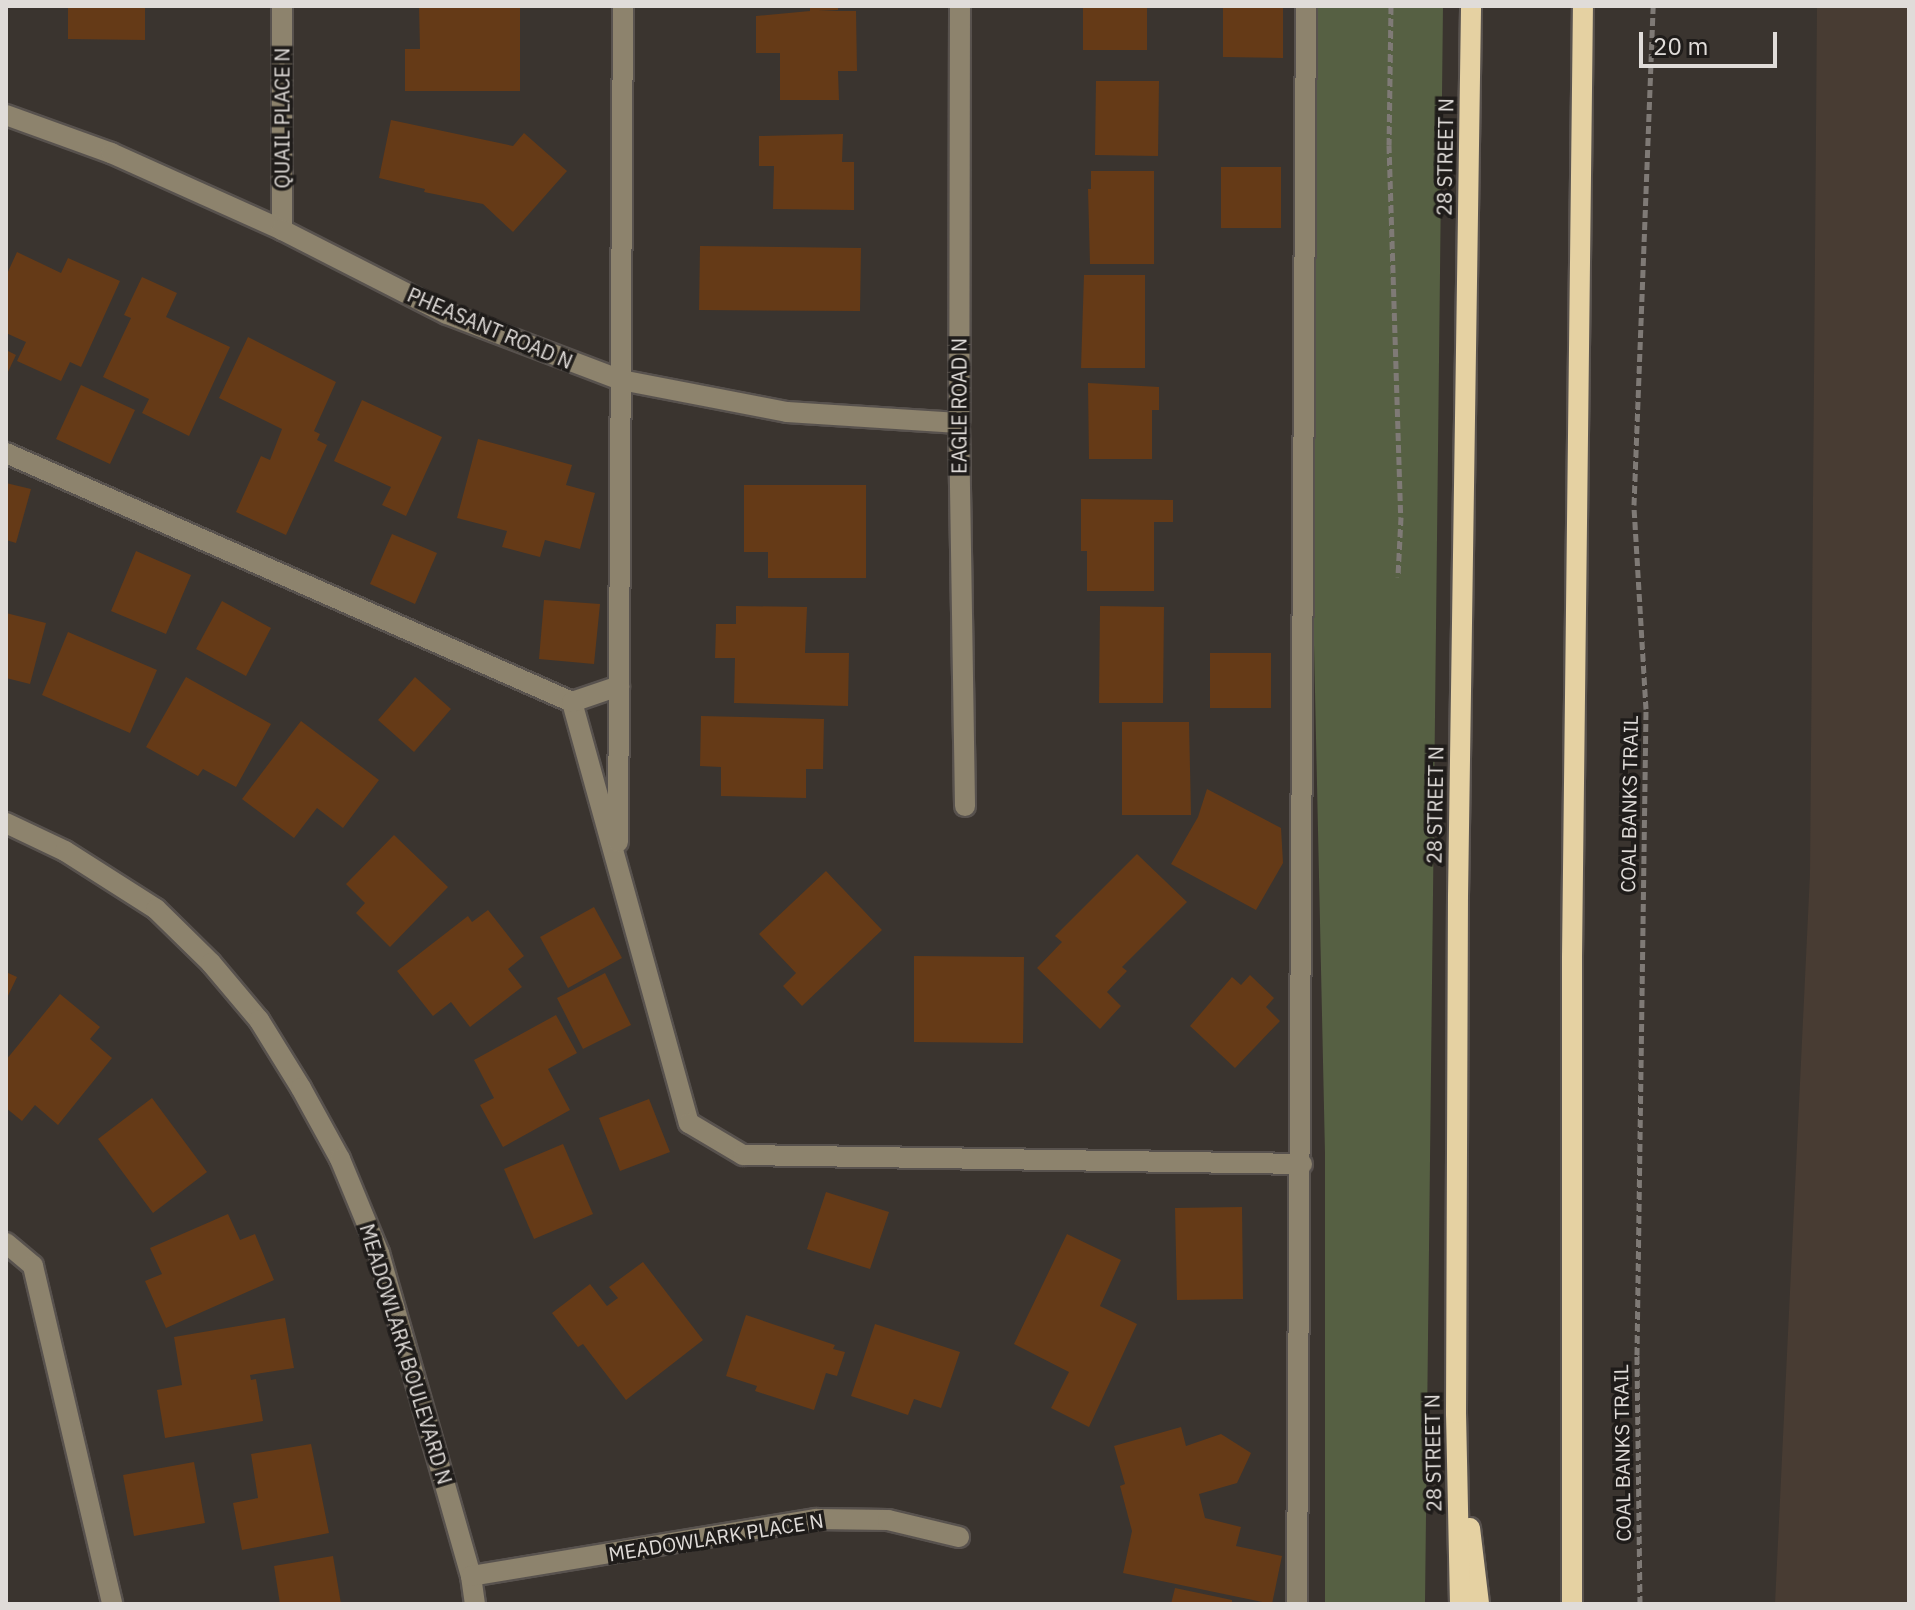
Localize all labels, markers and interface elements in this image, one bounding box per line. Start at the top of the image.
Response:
scale bar [1643,16,1781,66]
text: 20 m [1653,30,1708,62]
street label: QUAIL PLACE N [270,48,294,188]
street label: 28 STREET N [1432,98,1458,216]
street label: PHEASANT ROAD N [404,282,576,374]
street label: EAGLE ROAD N [947,338,971,474]
street label: COAL BANKS TRAIL [1615,715,1643,893]
street label: 28 STREET N [1422,746,1448,864]
street label: MEADOWLARK BOULEVARD N [355,1221,457,1487]
street label: COAL BANKS TRAIL [1608,1364,1636,1542]
street label: 28 STREET N [1420,1394,1446,1512]
street label: MEADOWLARK PLACE N [607,1508,825,1566]

